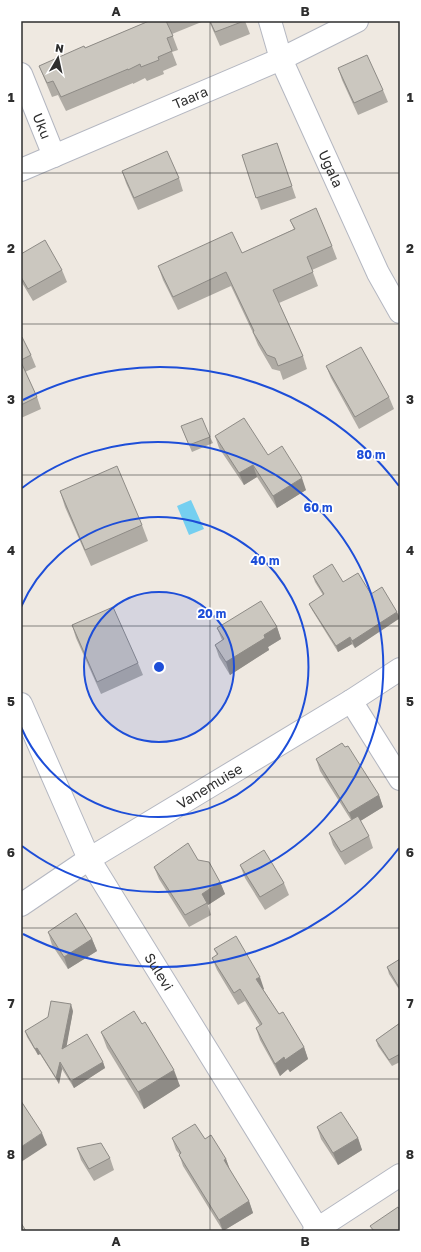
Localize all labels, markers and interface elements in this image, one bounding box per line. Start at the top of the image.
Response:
text: A [111,3,121,19]
text: B [300,3,310,19]
north arrow [38,38,78,78]
text: N [54,41,65,55]
street label: Taara [170,82,210,112]
text: 1 [8,89,15,105]
text: 1 [407,89,414,105]
street label: Uku [30,110,55,141]
street label: Ugala [315,147,347,190]
text: 2 [7,240,15,256]
text: 2 [406,240,414,256]
text: 3 [7,391,15,407]
text: 3 [406,391,414,407]
text: 80 m [357,447,385,462]
text: 60 m [304,500,332,515]
text: 4 [7,542,15,558]
text: 4 [406,542,414,558]
text: 40 m [251,553,279,568]
text: 20 m [198,606,226,621]
centre of rings [152,660,166,674]
text: 5 [7,693,15,709]
text: 5 [406,693,414,709]
street label: Vanemuise [174,760,245,812]
text: 6 [7,844,15,860]
text: 6 [406,844,414,860]
street label: Sulevi [141,950,177,994]
text: 7 [7,995,15,1011]
text: 7 [406,995,414,1011]
text: 8 [7,1146,15,1162]
text: 8 [406,1146,414,1162]
text: A [111,1233,121,1249]
text: B [300,1233,310,1249]

